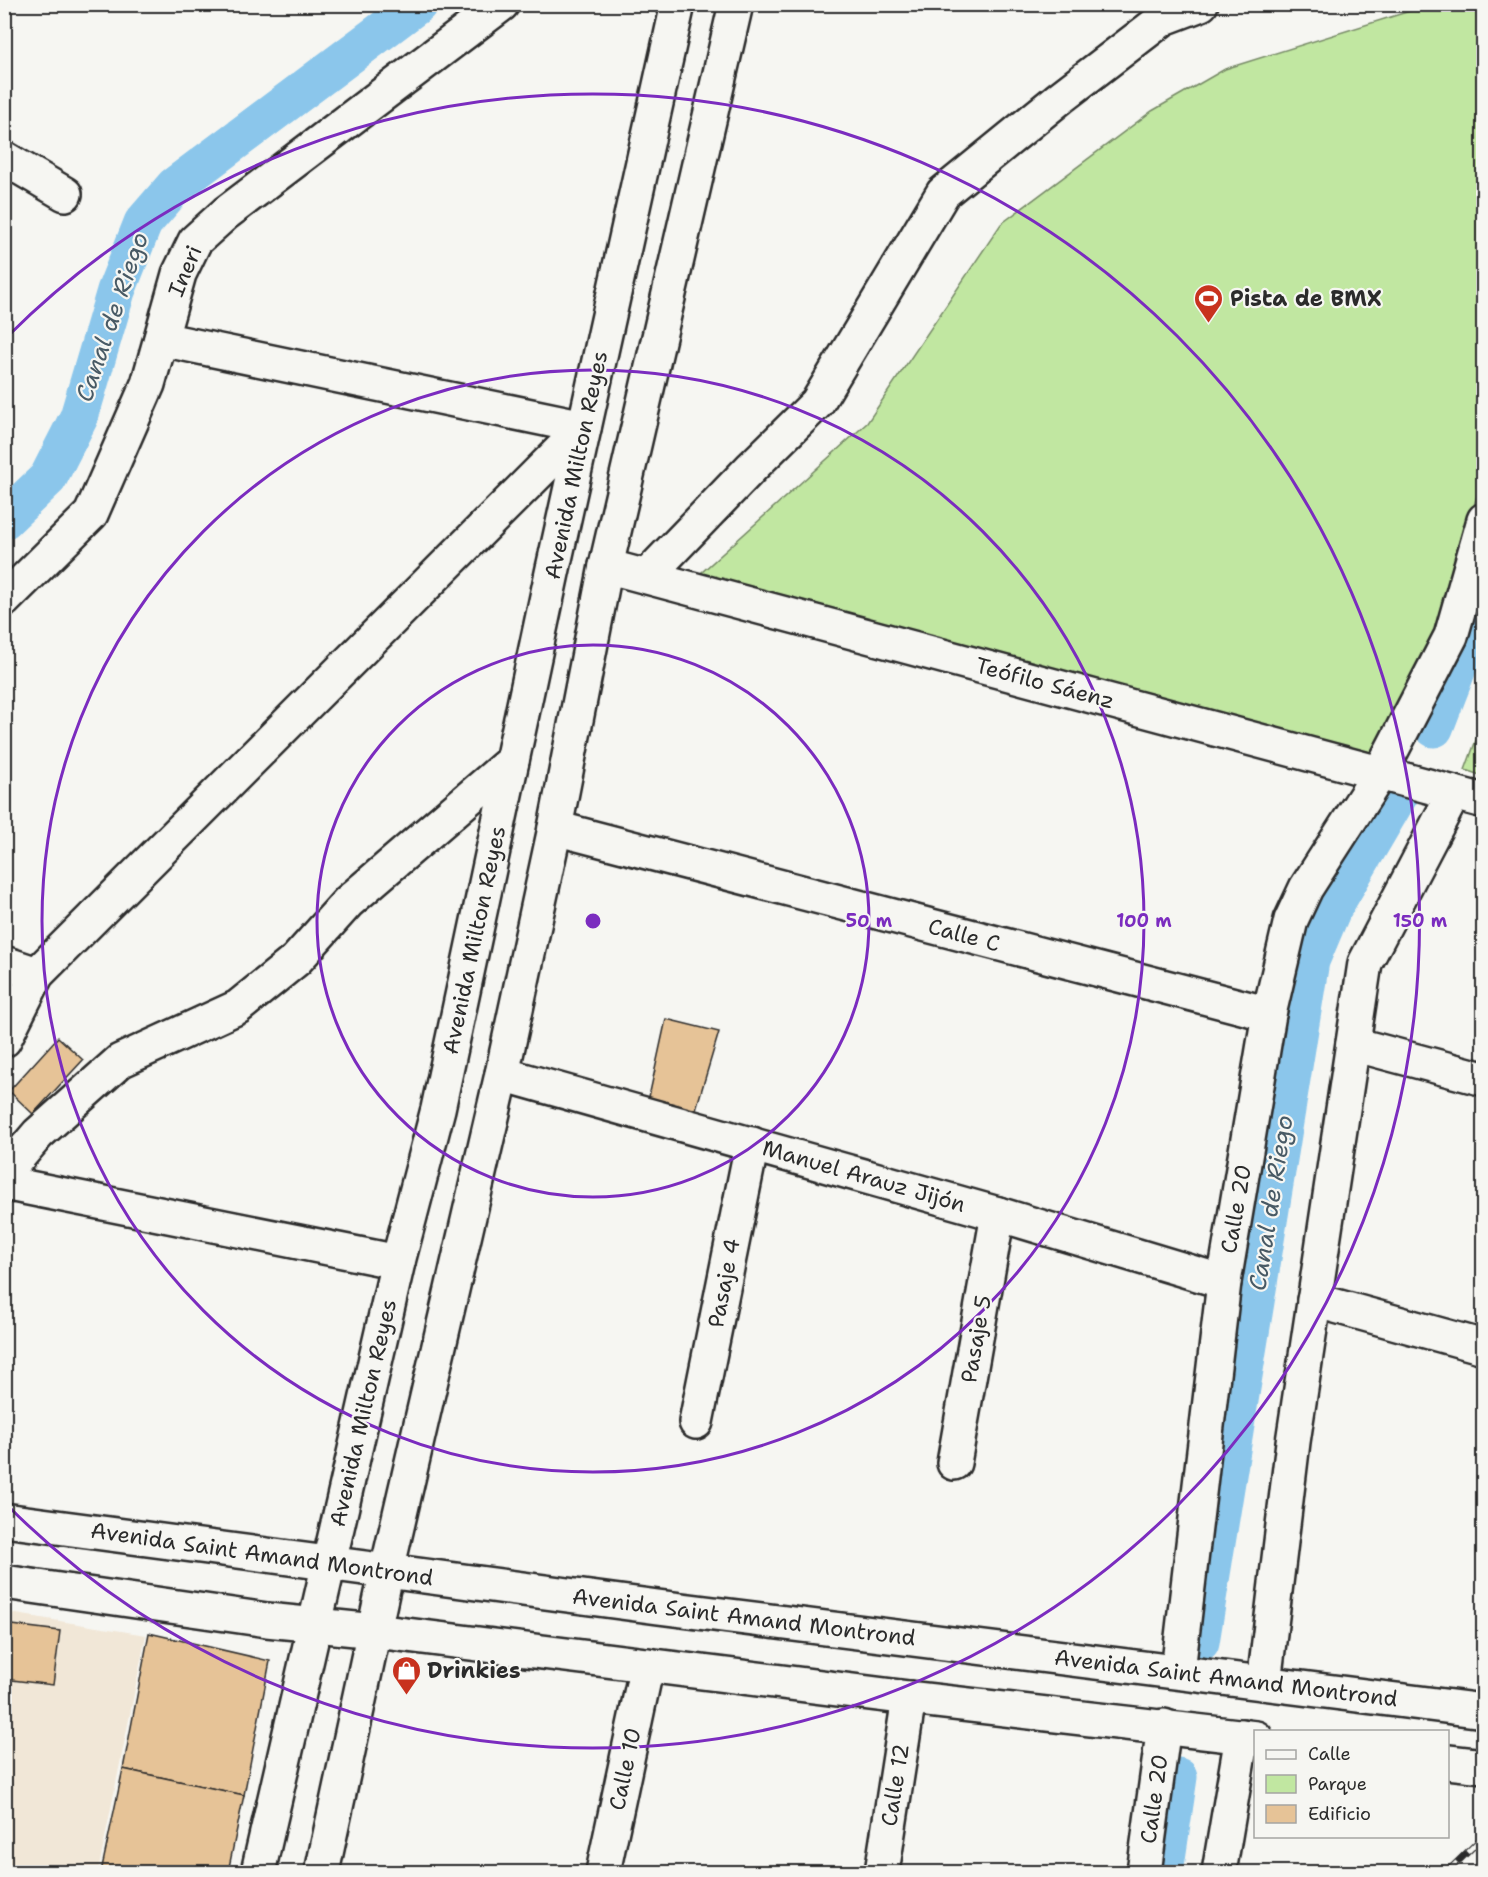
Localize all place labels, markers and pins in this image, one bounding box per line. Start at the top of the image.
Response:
sports icon: Pista de BMX [1193,282,1225,324]
place label: Pista de BMX [1230,284,1382,313]
centre of rings [583,911,603,931]
shop icon: Drinkies [390,1654,422,1696]
place label: Drinkies [427,1656,521,1685]

